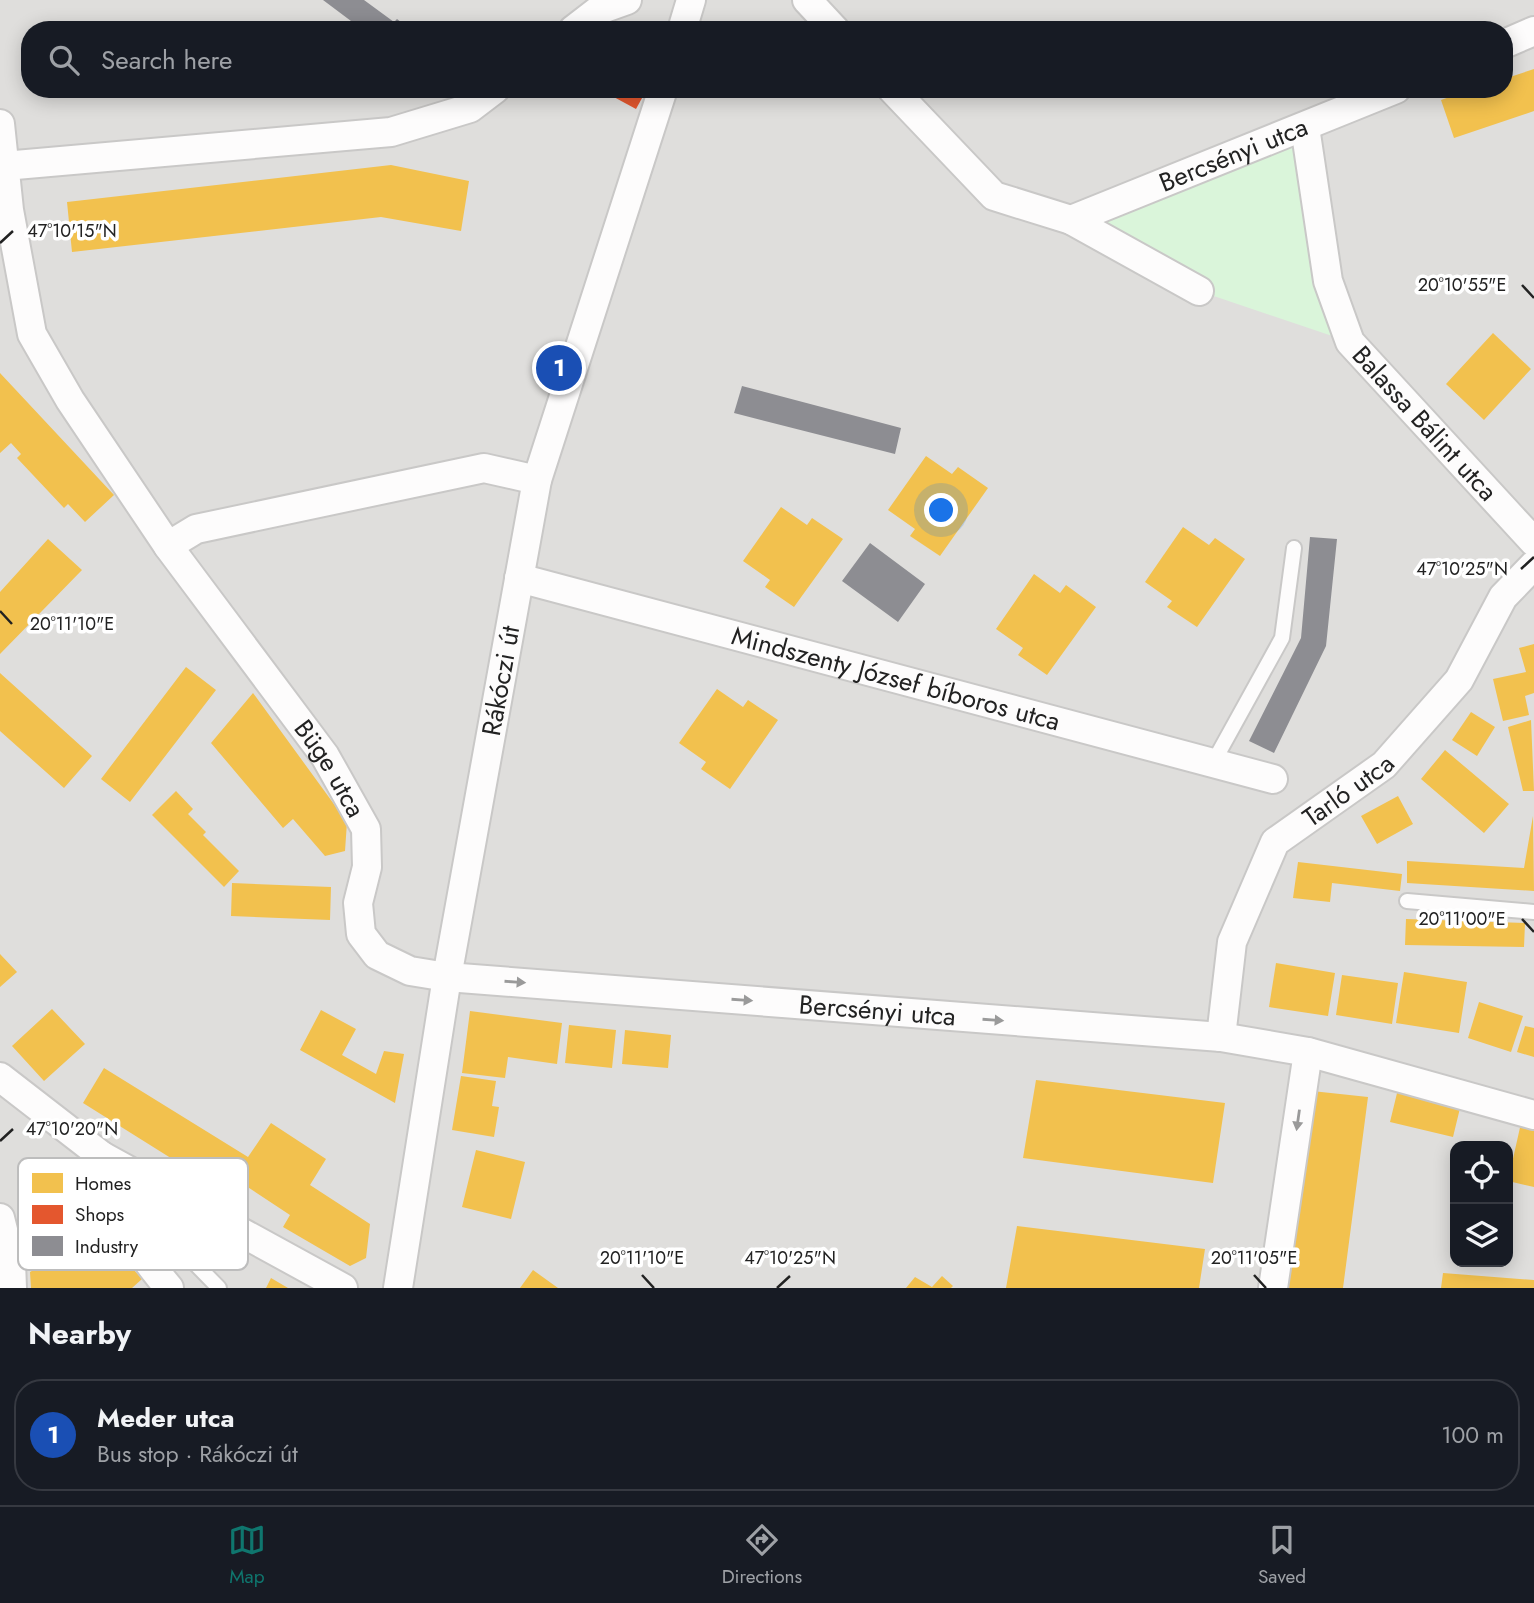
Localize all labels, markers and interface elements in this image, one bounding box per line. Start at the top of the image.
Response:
search box [21,21,1513,98]
icon: search [45,41,83,79]
text: Search here [101,41,233,79]
street label: Bercsényi utca [1153,108,1313,202]
text: 47°10'15"N [27,218,117,244]
text: 20°10'55"E [1418,272,1506,298]
street label: Balassa Bálint utca [1343,337,1506,509]
pin: 1 [536,342,582,394]
your location [924,493,958,527]
text: 47°10'25"N [1416,556,1508,582]
text: 20°11'10"E [30,611,114,637]
street label: Mindszenty József bíboros utca [727,616,1064,740]
street label: Rákóczi út [472,622,529,739]
street label: Büge utca [285,712,375,824]
street label: Tarló utca [1295,746,1404,836]
text: 20°11'00"E [1418,906,1506,932]
one-way arrow [504,977,526,988]
street label: Bercsényi utca [798,985,957,1035]
one-way arrow [731,995,753,1006]
one-way arrow [982,1015,1004,1026]
one-way arrow [1292,1109,1303,1131]
text: 47°10'20"N [26,1116,118,1142]
map controls [1450,1141,1513,1267]
button: locate [1450,1141,1513,1204]
legend [18,1158,248,1270]
text: Homes [75,1170,132,1197]
text: Shops [75,1201,125,1228]
button: layers [1450,1204,1513,1267]
text: Industry [75,1233,139,1260]
text: 20°11'10"E [600,1245,684,1271]
text: 47°10'25"N [744,1245,836,1271]
text: 20°11'05"E [1211,1245,1297,1271]
text: Nearby [28,1312,131,1355]
text: Meder utca [97,1399,235,1437]
text: 1 [47,1418,59,1452]
text: 100 m [1441,1418,1504,1452]
text: Bus stop · Rákóczi út [97,1437,298,1471]
tab: Map [228,1521,266,1590]
tab: Directions [722,1521,802,1590]
tab: Saved [1258,1521,1306,1590]

